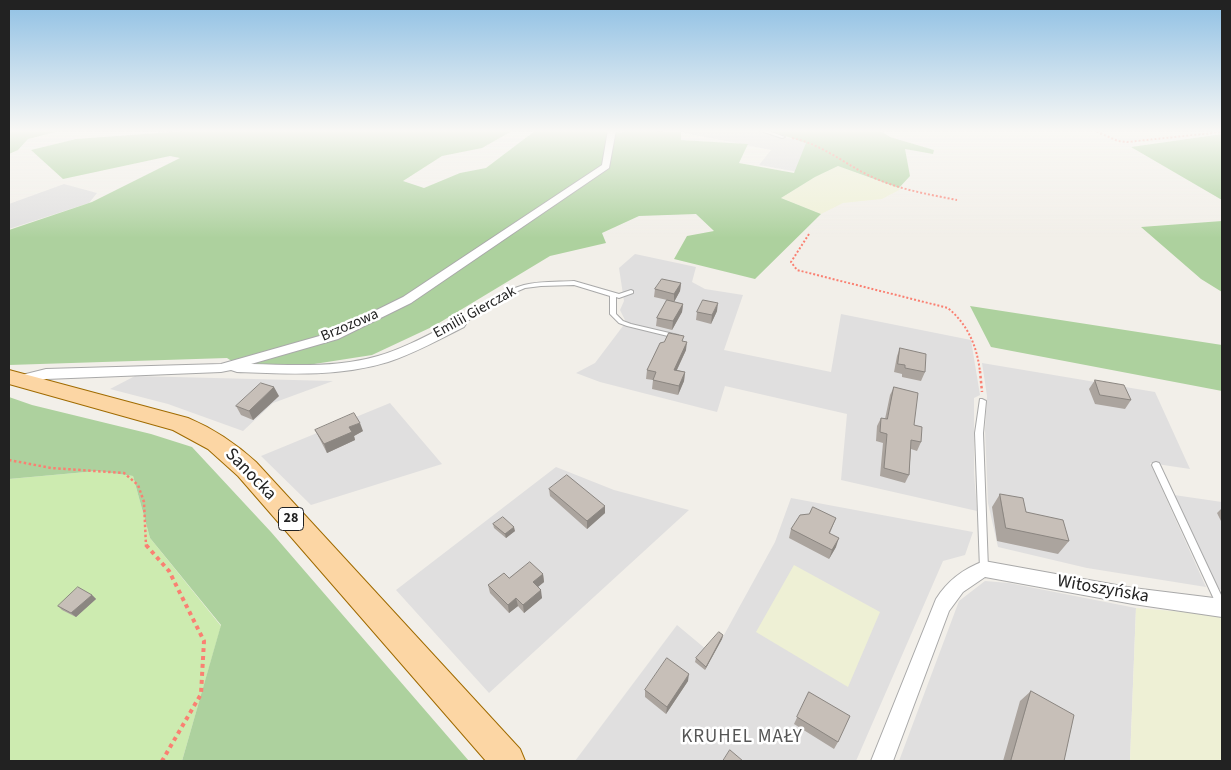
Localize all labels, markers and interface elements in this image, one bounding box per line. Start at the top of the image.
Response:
street label: Emilii Gierczak [431,283,519,343]
street label: Brzozowa [319,306,381,346]
street label: Sanocka [220,444,280,506]
road number: 28 [278,508,304,530]
street label: Witoszyńska [1055,571,1151,609]
district label: KRUHEL MAŁY [680,727,804,749]

